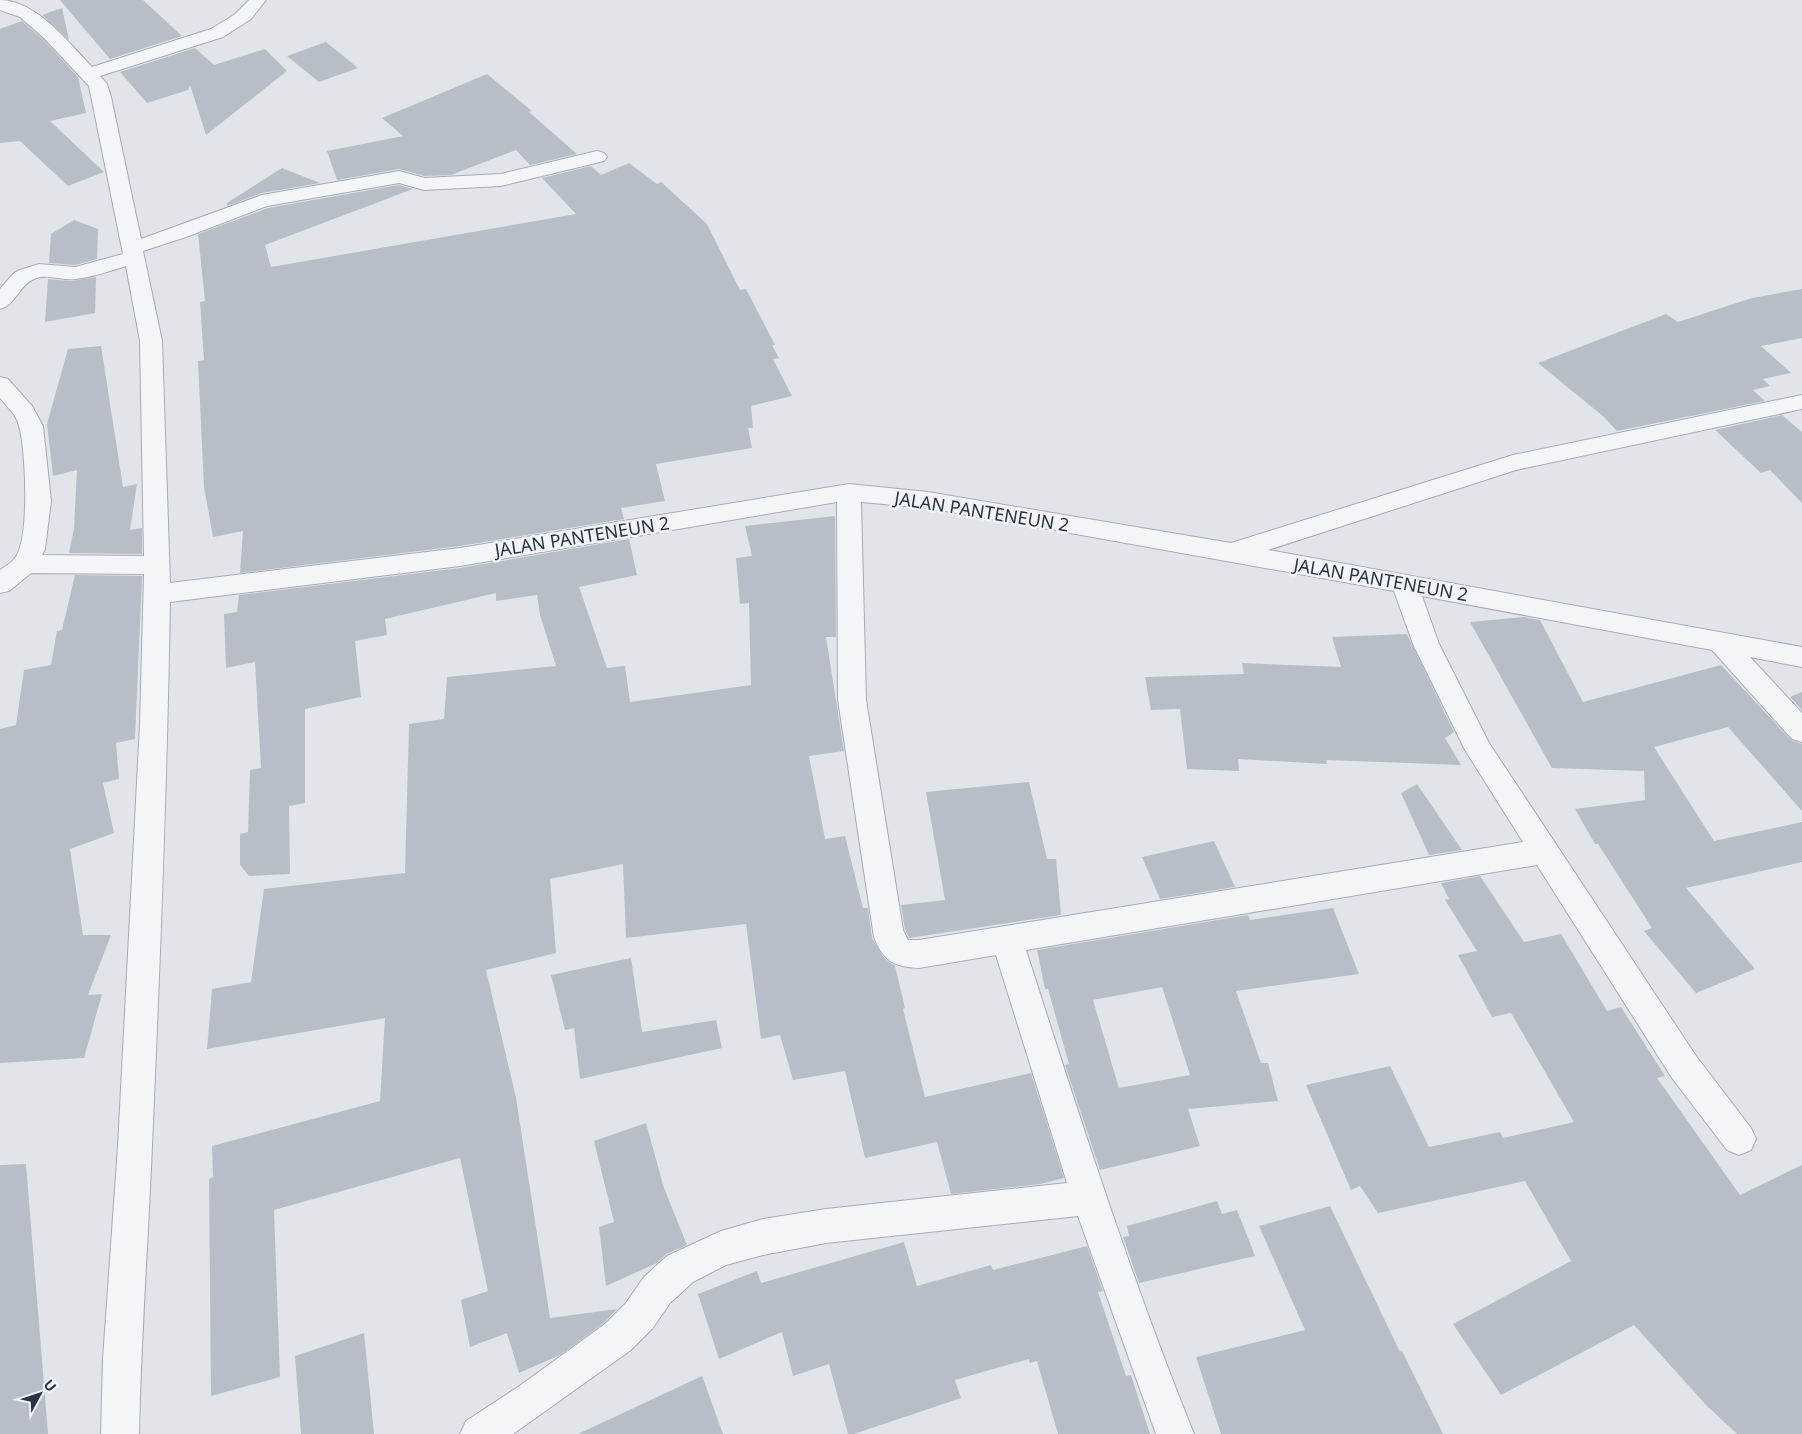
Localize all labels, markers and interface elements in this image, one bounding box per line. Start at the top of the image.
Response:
street label: JALAN PANTENEUN 2 [891,485,1071,537]
street label: JALAN PANTENEUN 2 [491,510,671,562]
street label: JALAN PANTENEUN 2 [1290,552,1470,606]
north arrow [15,1369,65,1419]
text: U [40,1375,61,1395]

